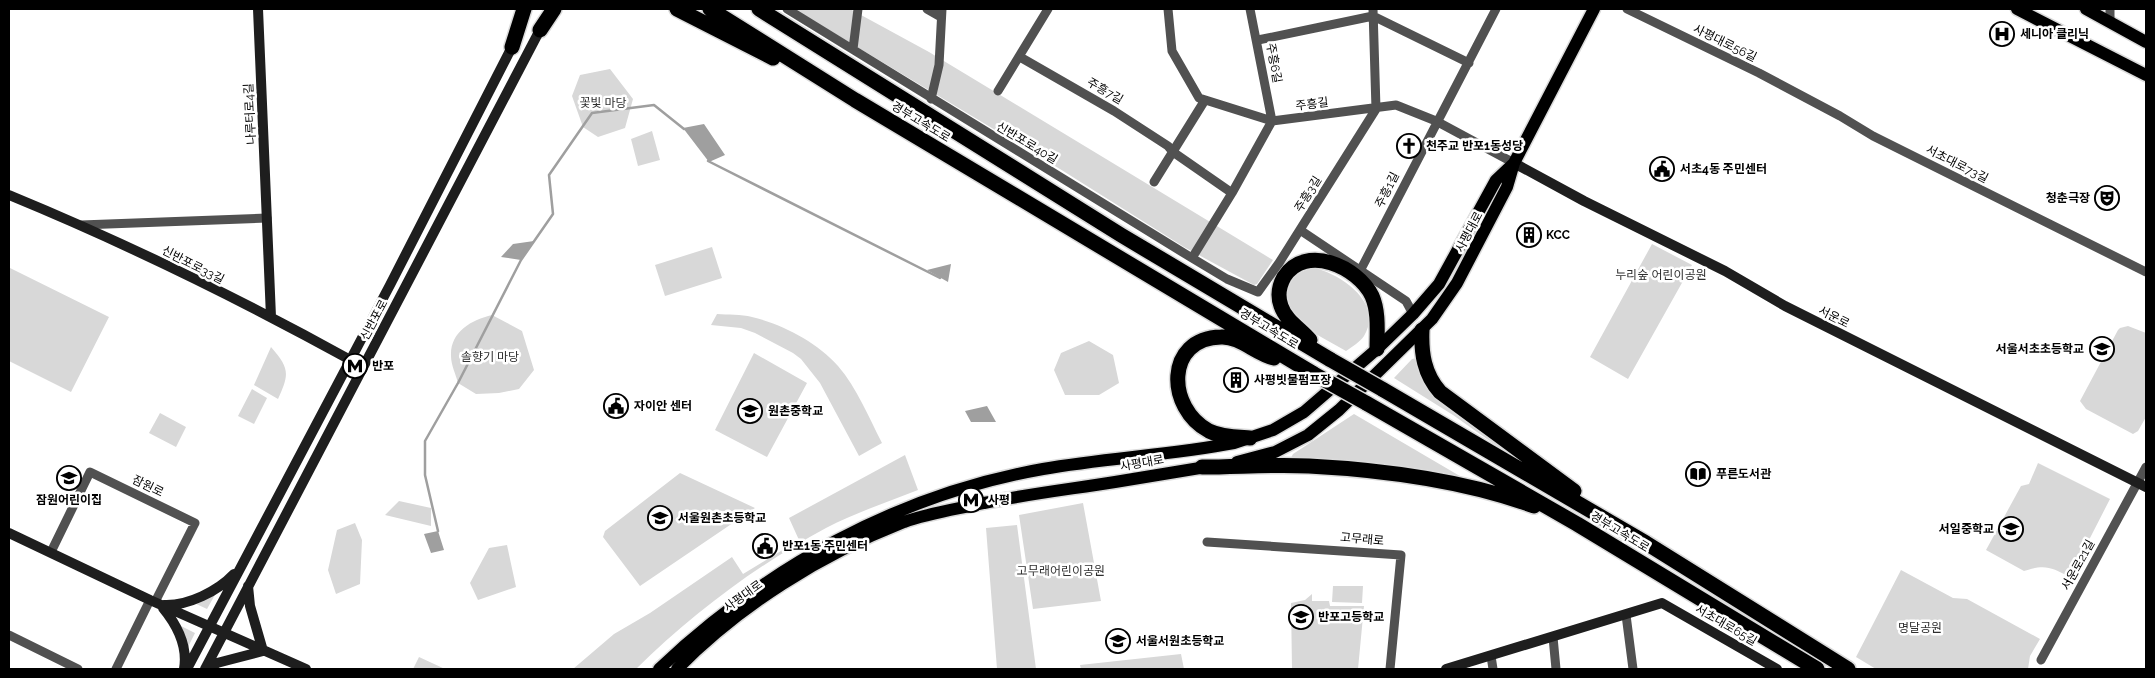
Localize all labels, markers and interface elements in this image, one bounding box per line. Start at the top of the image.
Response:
hospital icon: 세니아 클리닉 [1989,21,2015,47]
street label: 사평대로56길 [1691,22,1759,64]
place label: 세니아 클리닉 [2020,27,2089,41]
street label: 주흥6길 [1264,42,1284,84]
street label: 주흥7길 [1084,75,1126,107]
street label: 나루터로4길 [241,83,259,145]
street label: 주흥길 [1295,95,1329,113]
park label: 꽃빛 마당 [579,96,627,110]
street label: 경부고속도로 [889,99,953,145]
street label: 신반포로40길 [994,119,1060,167]
church icon: 천주교 반포1동성당 [1396,133,1422,159]
place label: 천주교 반포1동성당 [1426,139,1523,153]
street label: 서초대로73길 [1924,142,1990,186]
public building icon: 서초4동 주민센터 [1649,156,1675,182]
place label: 서초4동 주민센터 [1680,162,1767,176]
street label: 주흥1길 [1372,170,1402,210]
street label: 주흥3길 [1292,174,1324,214]
theatre icon: 청춘극장 [2094,185,2120,211]
place label: 청춘극장 [2046,191,2090,205]
street label: 사평대로 [1452,209,1486,255]
building icon: KCC [1516,222,1542,248]
place label: KCC [1546,228,1570,242]
street label: 신반포로33길 [160,243,226,287]
park label: 누리숲 어린이공원 [1615,268,1707,282]
street label: 신반포로 [357,297,391,343]
street label: 서운로 [1816,303,1852,331]
street label: 경부고속도로 [1237,306,1301,352]
school or university icon: 서울서초초등학교 [2089,336,2115,362]
place label: 서울서초초등학교 [1996,342,2084,356]
park label: 솔향기 마당 [461,350,519,364]
metro station icon: 반포 [342,353,368,379]
place label: 반포 [372,359,394,373]
building icon: 사평빗물펌프장 [1223,367,1249,393]
place label: 사평빗물펌프장 [1254,373,1331,387]
public building icon: 자이안 센터 [603,393,629,419]
school or university icon: 원촌중학교 [737,398,763,424]
place label: 자이안 센터 [634,399,692,413]
place label: 원촌중학교 [768,404,823,418]
street label: 사평대로 [1119,452,1165,474]
library icon: 푸른도서관 [1685,461,1711,487]
school or university icon: 잠원어린이집 [56,465,82,491]
place label: 푸른도서관 [1716,467,1771,481]
street label: 잠원로 [130,472,166,500]
metro station icon: 사평 [958,487,984,513]
place label: 잠원어린이집 [36,493,102,507]
place label: 사평 [988,493,1010,507]
school or university icon: 서울원촌초등학교 [647,505,673,531]
street label: 경부고속도로 [1588,509,1652,555]
place label: 서울원촌초등학교 [678,511,766,525]
school or university icon: 서일중학교 [1998,516,2024,542]
place label: 서일중학교 [1939,522,1994,536]
street label: 고무래로 [1339,530,1385,548]
public building icon: 반포1동 주민센터 [752,533,778,559]
street label: 서운로21길 [2058,537,2098,593]
place label: 반포1동 주민센터 [782,539,868,553]
park label: 고무래어린이공원 [1017,564,1105,578]
street label: 사평대로 [721,577,765,615]
street label: 서초대로65길 [1693,602,1759,648]
school or university icon: 반포고등학교 [1288,604,1314,630]
place label: 반포고등학교 [1318,610,1384,624]
park label: 명달공원 [1898,621,1942,635]
school or university icon: 서울서원초등학교 [1105,628,1131,654]
place label: 서울서원초등학교 [1136,634,1224,648]

